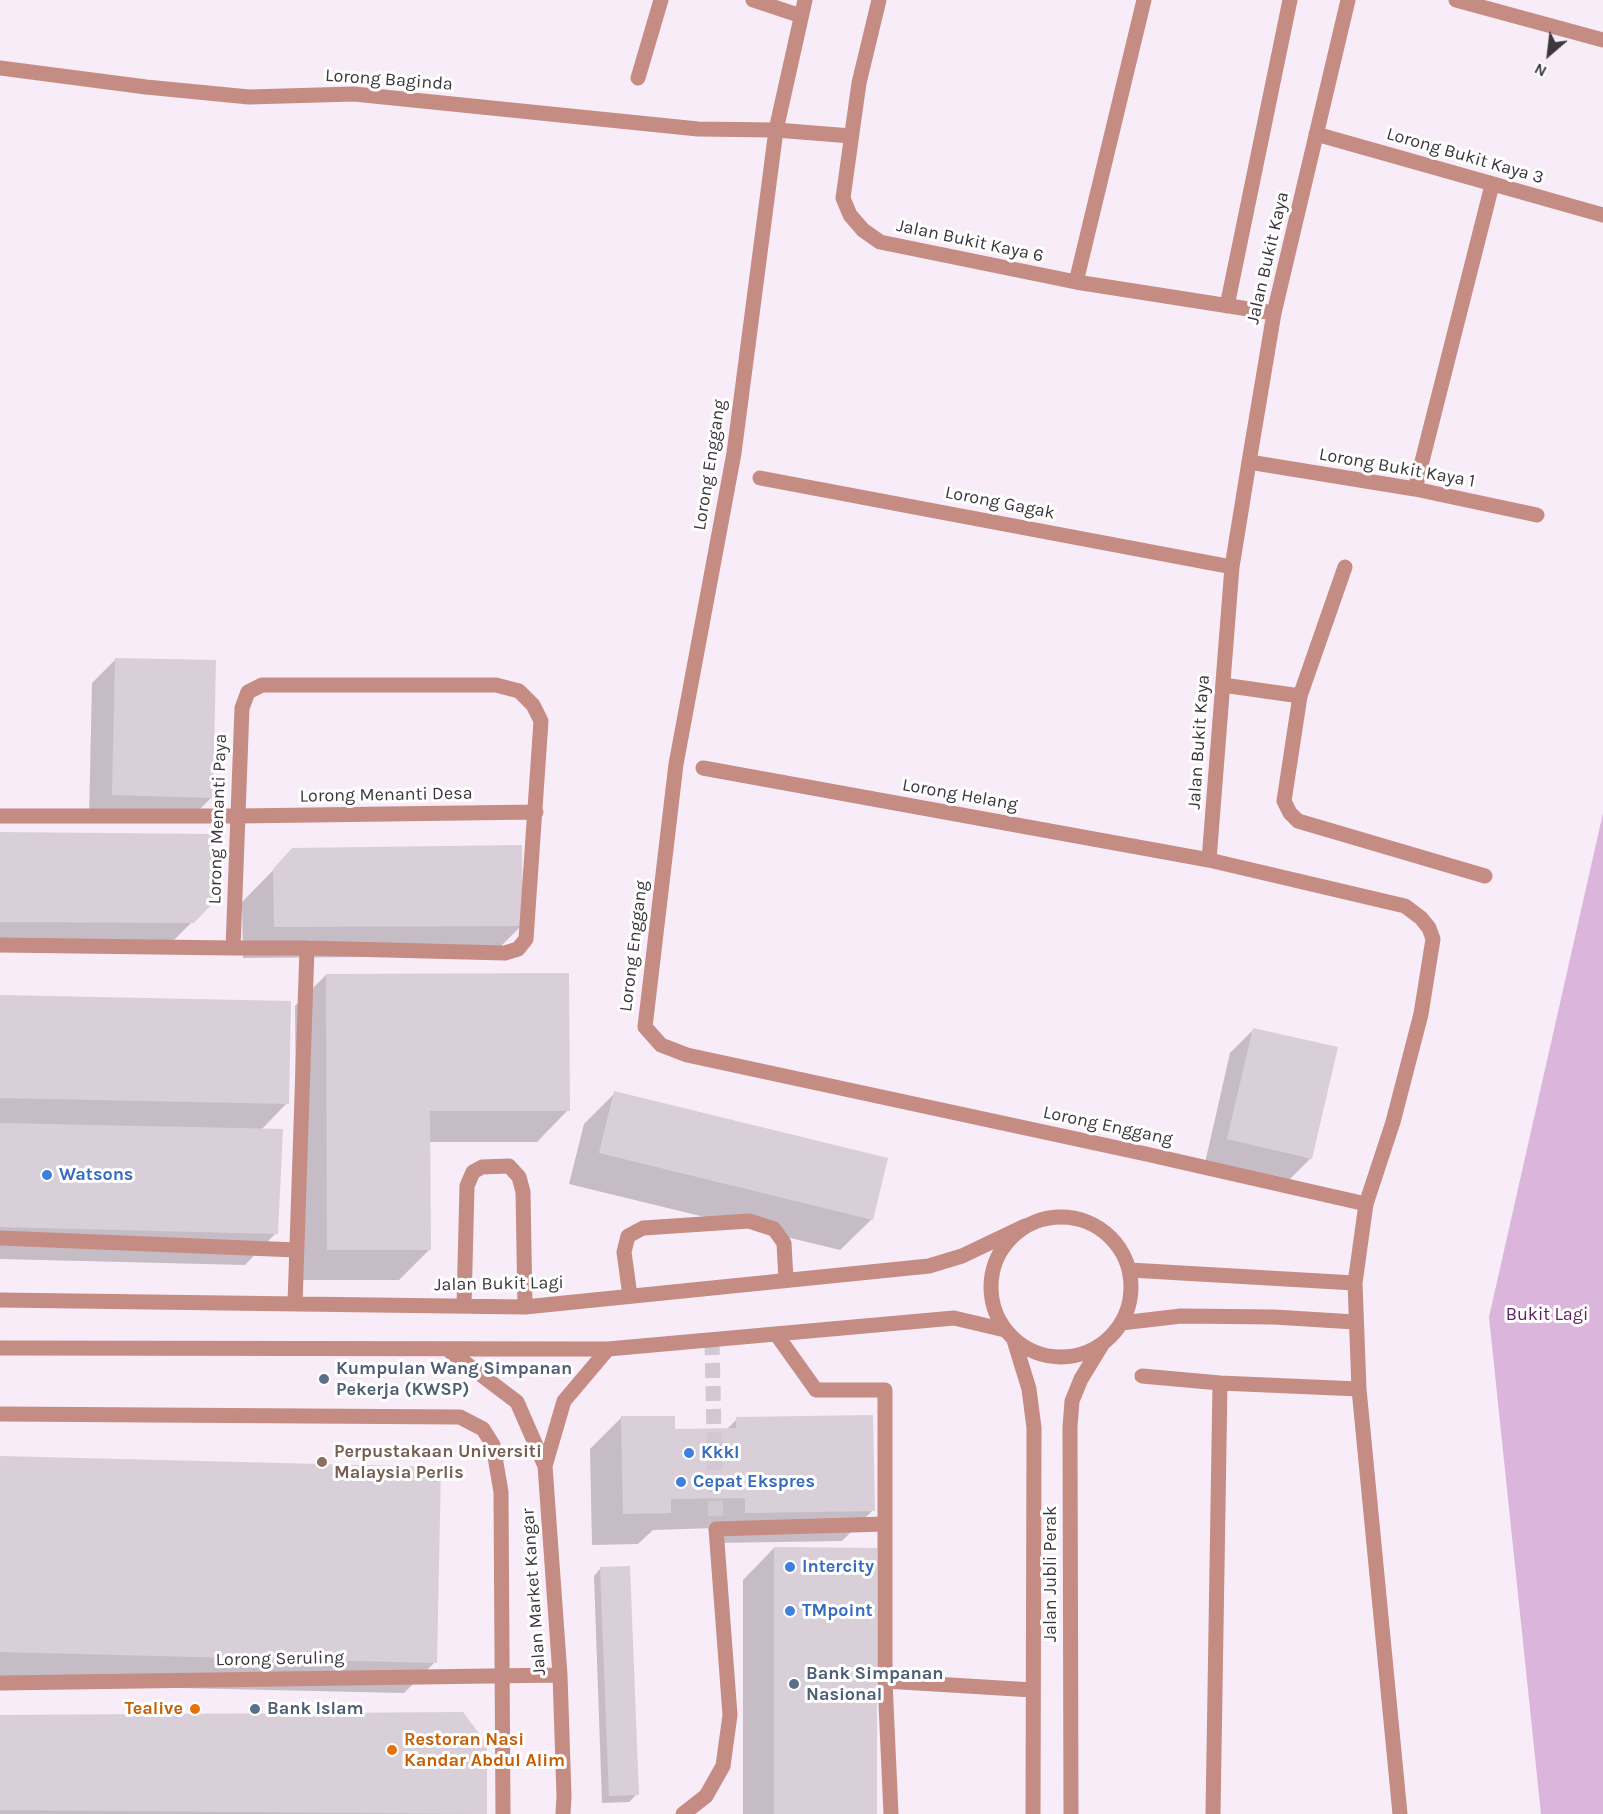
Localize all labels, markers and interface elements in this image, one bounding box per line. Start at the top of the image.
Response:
north arrow [1519,24,1579,84]
text: N [1531,59,1550,81]
street label: Lorong Baginda [324,65,454,95]
street label: Lorong Bukit Kaya 3 [1384,123,1546,189]
street label: Jalan Bukit Kaya [1242,190,1294,326]
street label: Jalan Bukit Kaya 6 [895,215,1045,267]
street label: Lorong Enggang [689,398,731,532]
street label: Lorong Bukit Kaya 1 [1317,444,1477,492]
street label: Lorong Gagak [943,482,1057,524]
street label: Jalan Bukit Kaya [1184,674,1214,810]
street label: Lorong Menanti Paya [204,733,232,905]
street label: Lorong Helang [900,774,1020,816]
street label: Lorong Menanti Desa [299,783,473,807]
street label: Lorong Enggang [615,879,653,1013]
street label: Lorong Enggang [1041,1102,1175,1150]
place label: Watsons [59,1164,133,1186]
marker: Watsons [40,1168,54,1182]
street label: Jalan Bukit Lagi [434,1272,564,1296]
park label: Bukit Lagi [1506,1304,1588,1326]
place label: Kumpulan Wang Simpanan Pekerja (KWSP) [336,1358,572,1400]
marker: Kumpulan Wang Simpanan Pekerja (KWSP) [317,1372,331,1386]
place label: Perpustakaan Universiti Malaysia Perlis [334,1441,542,1484]
place label: Kkkl [701,1442,740,1464]
marker: Kkkl [682,1446,696,1460]
marker: Perpustakaan Universiti Malaysia Perlis [315,1455,329,1469]
place label: Cepat Ekspres [693,1471,815,1493]
marker: Cepat Ekspres [674,1475,688,1489]
street label: Jalan Jubli Perak [1040,1506,1062,1642]
street label: Jalan Market Kangar [517,1508,551,1676]
place label: Intercity [802,1556,874,1578]
marker: Intercity [783,1560,797,1574]
place label: TMpoint [802,1600,873,1622]
marker: TMpoint [783,1604,797,1618]
street label: Lorong Seruling [215,1647,345,1671]
place label: Bank Simpanan Nasional [806,1663,944,1706]
marker: Bank Simpanan Nasional [787,1677,801,1691]
place label: Tealive [125,1698,183,1720]
place label: Bank Islam [267,1698,364,1720]
marker: Tealive [188,1702,202,1716]
marker: Bank Islam [248,1702,262,1716]
place label: Restoran Nasi Kandar Abdul Alim [404,1729,565,1772]
marker: Restoran Nasi Kandar Abdul Alim [385,1743,399,1757]

